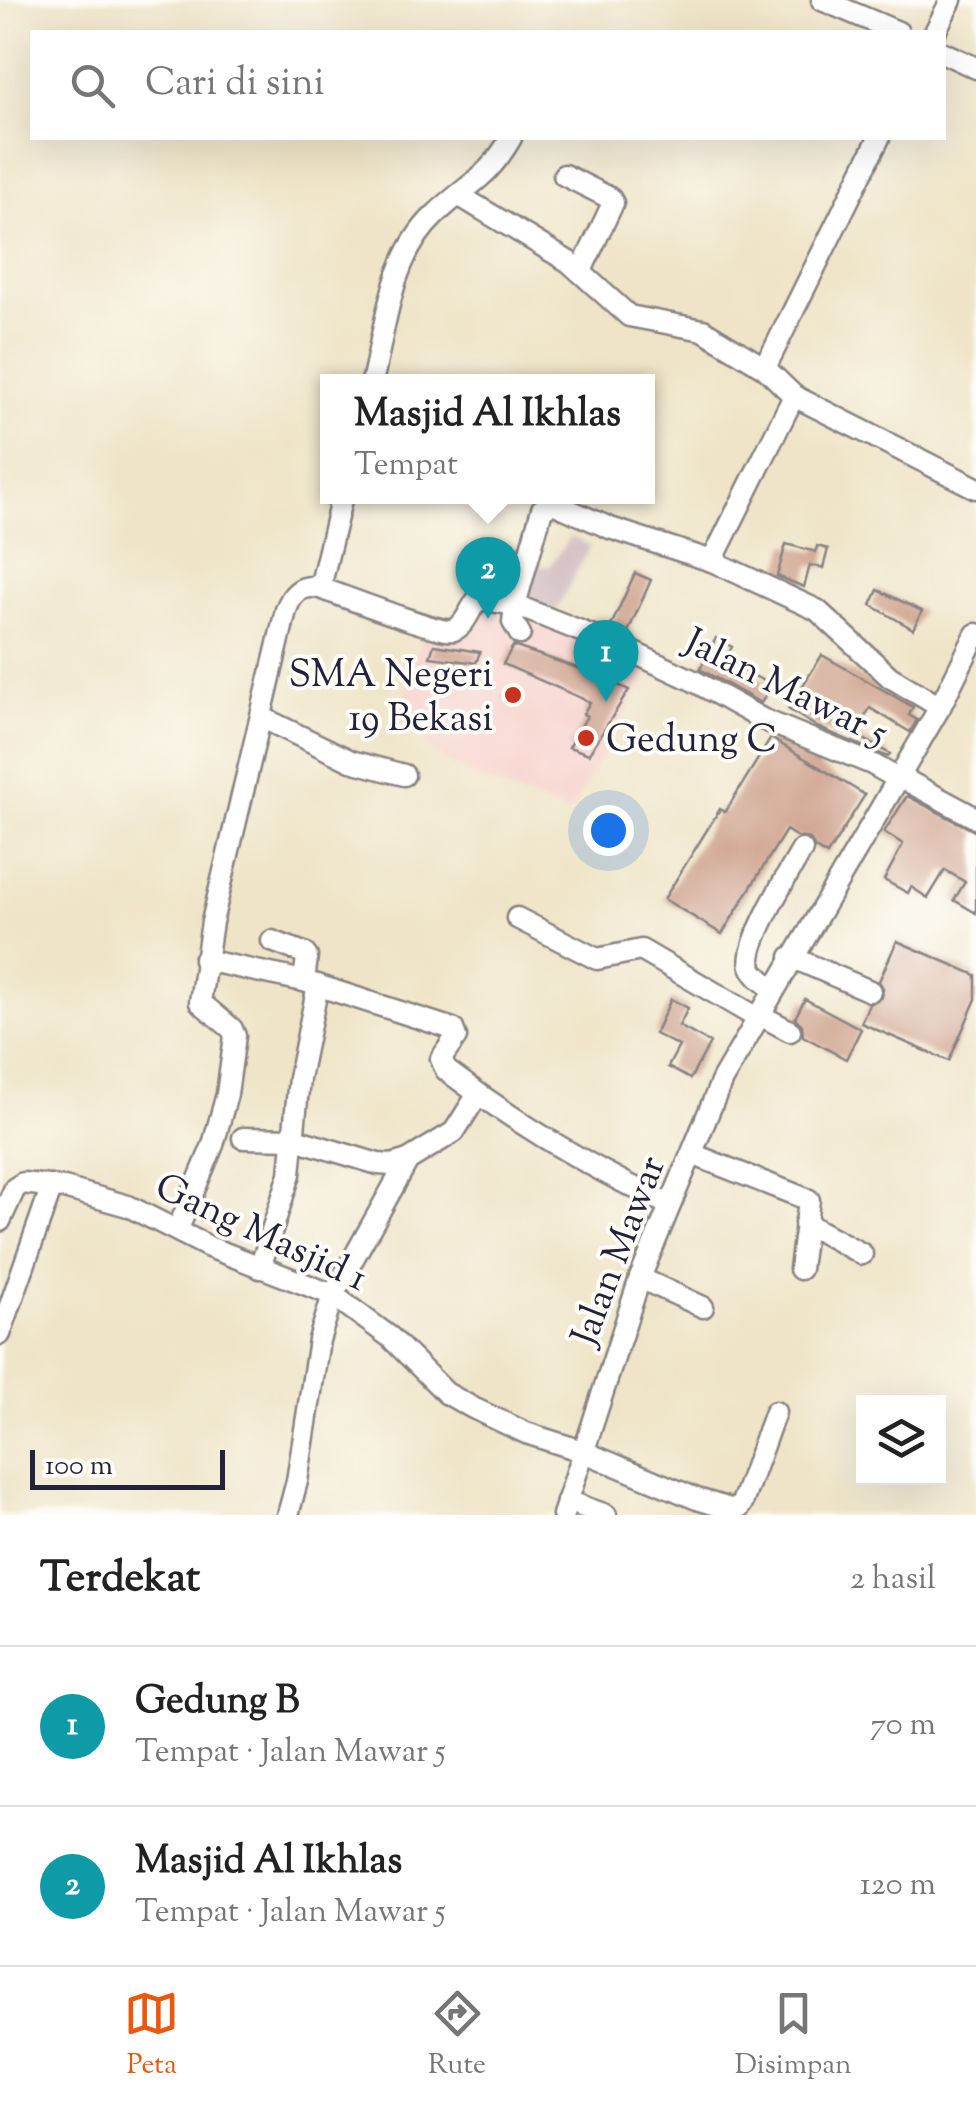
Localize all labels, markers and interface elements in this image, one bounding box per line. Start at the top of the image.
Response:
search box [30,30,946,140]
icon: search [65,58,120,113]
text: Cari di sini [145,58,325,112]
popup [320,374,655,504]
text: Masjid Al Ikhlas [354,389,621,443]
text: Tempat [354,443,458,489]
pin: 2 [456,536,520,619]
street label: Jalan Mawar 5 [673,616,896,762]
pin: 1 [574,620,638,702]
place label: SMA Negeri 19 Bekasi [288,650,493,748]
marker: SMA Negeri 19 Bekasi [502,684,524,706]
place label: Gedung C [606,715,777,769]
marker: Gedung C [575,727,597,749]
your location [583,805,634,856]
street label: Jalan Mawar [559,1149,682,1356]
street label: Gang Masjid 1 [145,1162,375,1307]
map controls [856,1395,946,1485]
button: layers [856,1395,946,1485]
scale bar [30,1445,225,1490]
text: 100 m [45,1447,113,1487]
text: Terdekat [40,1550,200,1610]
text: 2 hasil [850,1557,936,1603]
text: Gedung B [135,1676,299,1730]
text: 1 [67,1703,78,1749]
text: 70 m [870,1703,936,1749]
text: Tempat · Jalan Mawar 5 [135,1730,446,1776]
text: Masjid Al Ikhlas [135,1836,402,1890]
text: 2 [65,1863,80,1909]
text: 120 m [860,1863,936,1909]
text: Tempat · Jalan Mawar 5 [135,1890,446,1936]
tab: Peta [124,1986,179,2086]
tab: Rute [428,1986,486,2086]
tab: Disimpan [735,1986,852,2086]

